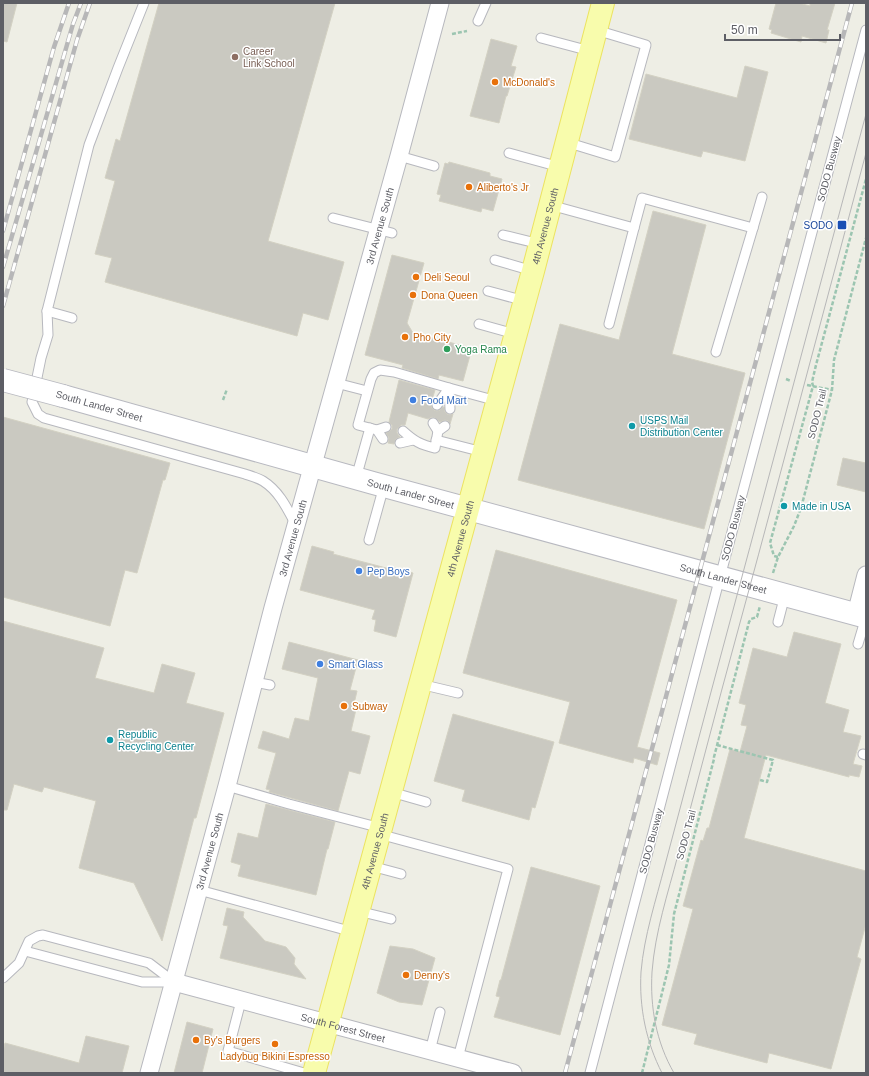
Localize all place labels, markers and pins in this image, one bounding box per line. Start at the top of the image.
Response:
place label: Career Link School [243,46,295,69]
marker: Career Link School [230,52,240,62]
marker: McDonald's [490,77,500,87]
place label: McDonald's [503,77,555,88]
marker: Aliberto's Jr [464,182,474,192]
place label: Aliberto's Jr [477,182,530,193]
marker: SODO [836,219,848,231]
place label: SODO [804,220,833,231]
marker: Deli Seoul [411,272,421,282]
place label: Deli Seoul [424,272,470,283]
marker: Dona Queen [408,290,418,300]
place label: Dona Queen [421,290,478,301]
marker: Pho City [400,332,410,342]
place label: Pho City [413,332,451,343]
marker: Yoga Rama [442,344,452,354]
place label: Yoga Rama [455,344,507,355]
marker: Food Mart [408,395,418,405]
place label: Food Mart [421,395,467,406]
place label: USPS Mail Distribution Center [640,415,723,438]
marker: USPS Mail Distribution Center [627,421,637,431]
marker: Made in USA [779,501,789,511]
place label: Made in USA [792,501,851,512]
marker: Pep Boys [354,566,364,576]
place label: Pep Boys [367,566,410,577]
marker: Smart Glass [315,659,325,669]
place label: Smart Glass [328,659,383,670]
marker: Subway [339,701,349,711]
place label: Subway [352,701,388,712]
place label: Republic Recycling Center [118,729,195,752]
marker: Republic Recycling Center [105,735,115,745]
marker: Denny's [401,970,411,980]
place label: Denny's [414,970,450,981]
marker: By's Burgers [191,1035,201,1045]
place label: By's Burgers [204,1035,260,1046]
marker: Ladybug Bikini Espresso [270,1039,280,1049]
place label: Ladybug Bikini Espresso [220,1051,330,1062]

